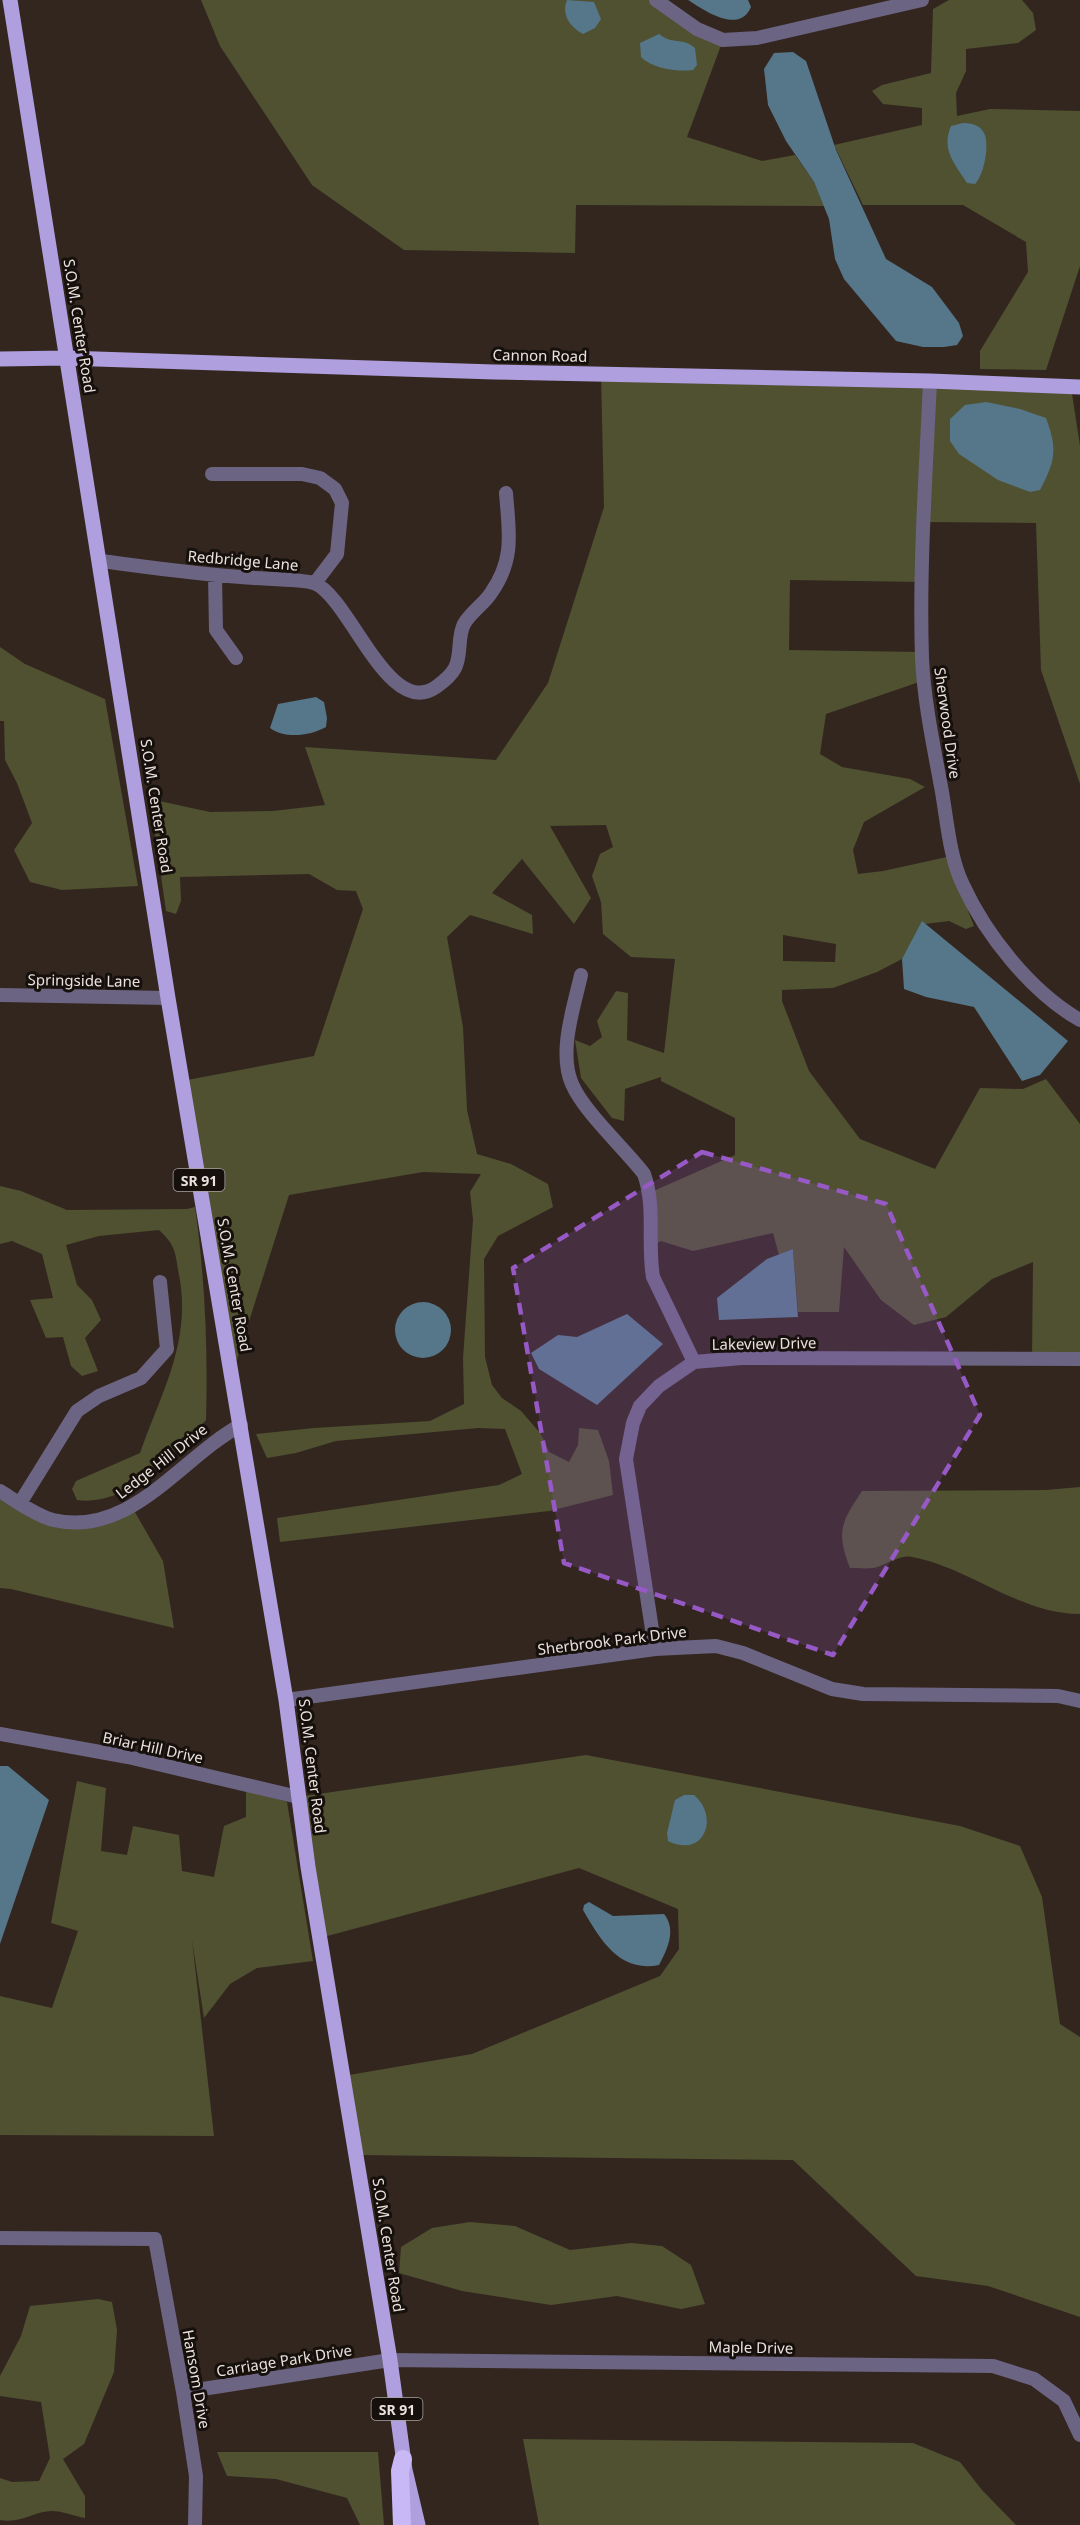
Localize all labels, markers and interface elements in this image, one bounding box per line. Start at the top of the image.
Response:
street label: S.O.M. Center Road [60,258,100,394]
street label: Cannon Road [492,344,588,366]
street label: Redbridge Lane [187,545,299,575]
street label: Sherwood Drive [930,666,966,780]
street label: S.O.M. Center Road [137,738,177,874]
street label: Springside Lane [27,969,141,991]
road number: SR 91 [174,1169,224,1191]
street label: S.O.M. Center Road [213,1217,257,1353]
street label: Lakeview Drive [711,1332,817,1354]
street label: Ledge Hill Drive [111,1419,211,1503]
street label: Sherbrook Park Drive [536,1621,688,1659]
street label: S.O.M. Center Road [295,1698,331,1834]
street label: Briar Hill Drive [101,1727,205,1767]
street label: S.O.M. Center Road [369,2177,409,2313]
street label: Hansom Drive [178,2328,216,2430]
street label: Maple Drive [709,2336,793,2358]
street label: Carriage Park Drive [215,2339,353,2381]
road number: SR 91 [372,2398,422,2420]

